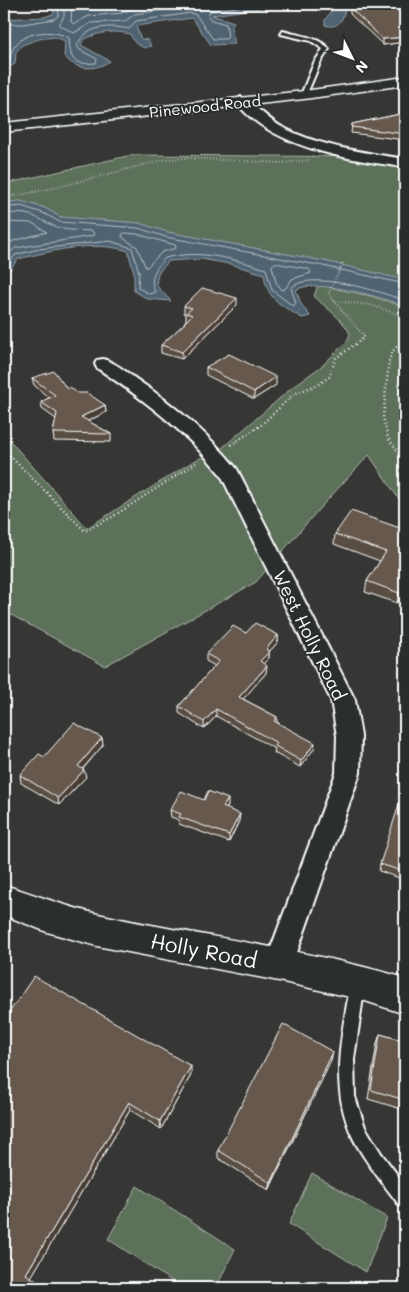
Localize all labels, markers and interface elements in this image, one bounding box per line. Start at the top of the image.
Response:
north arrow [326,32,376,82]
text: N [351,57,373,77]
street label: Pinewood Road [148,90,262,122]
street label: West Holly Road [268,566,352,704]
street label: Holly Road [148,926,260,974]

